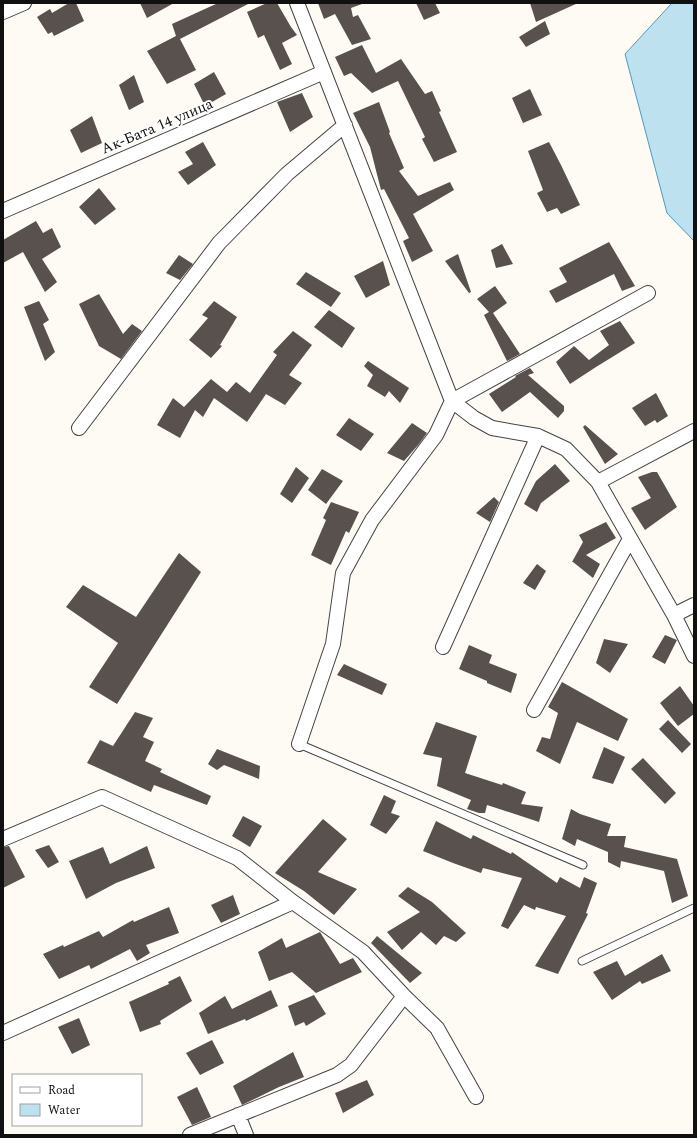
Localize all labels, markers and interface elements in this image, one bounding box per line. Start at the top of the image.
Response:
street label: Ак-Бата 14 улица [98,92,217,160]
legend [12,1074,142,1126]
text: Road [48,1081,75,1100]
text: Water [48,1101,80,1120]

